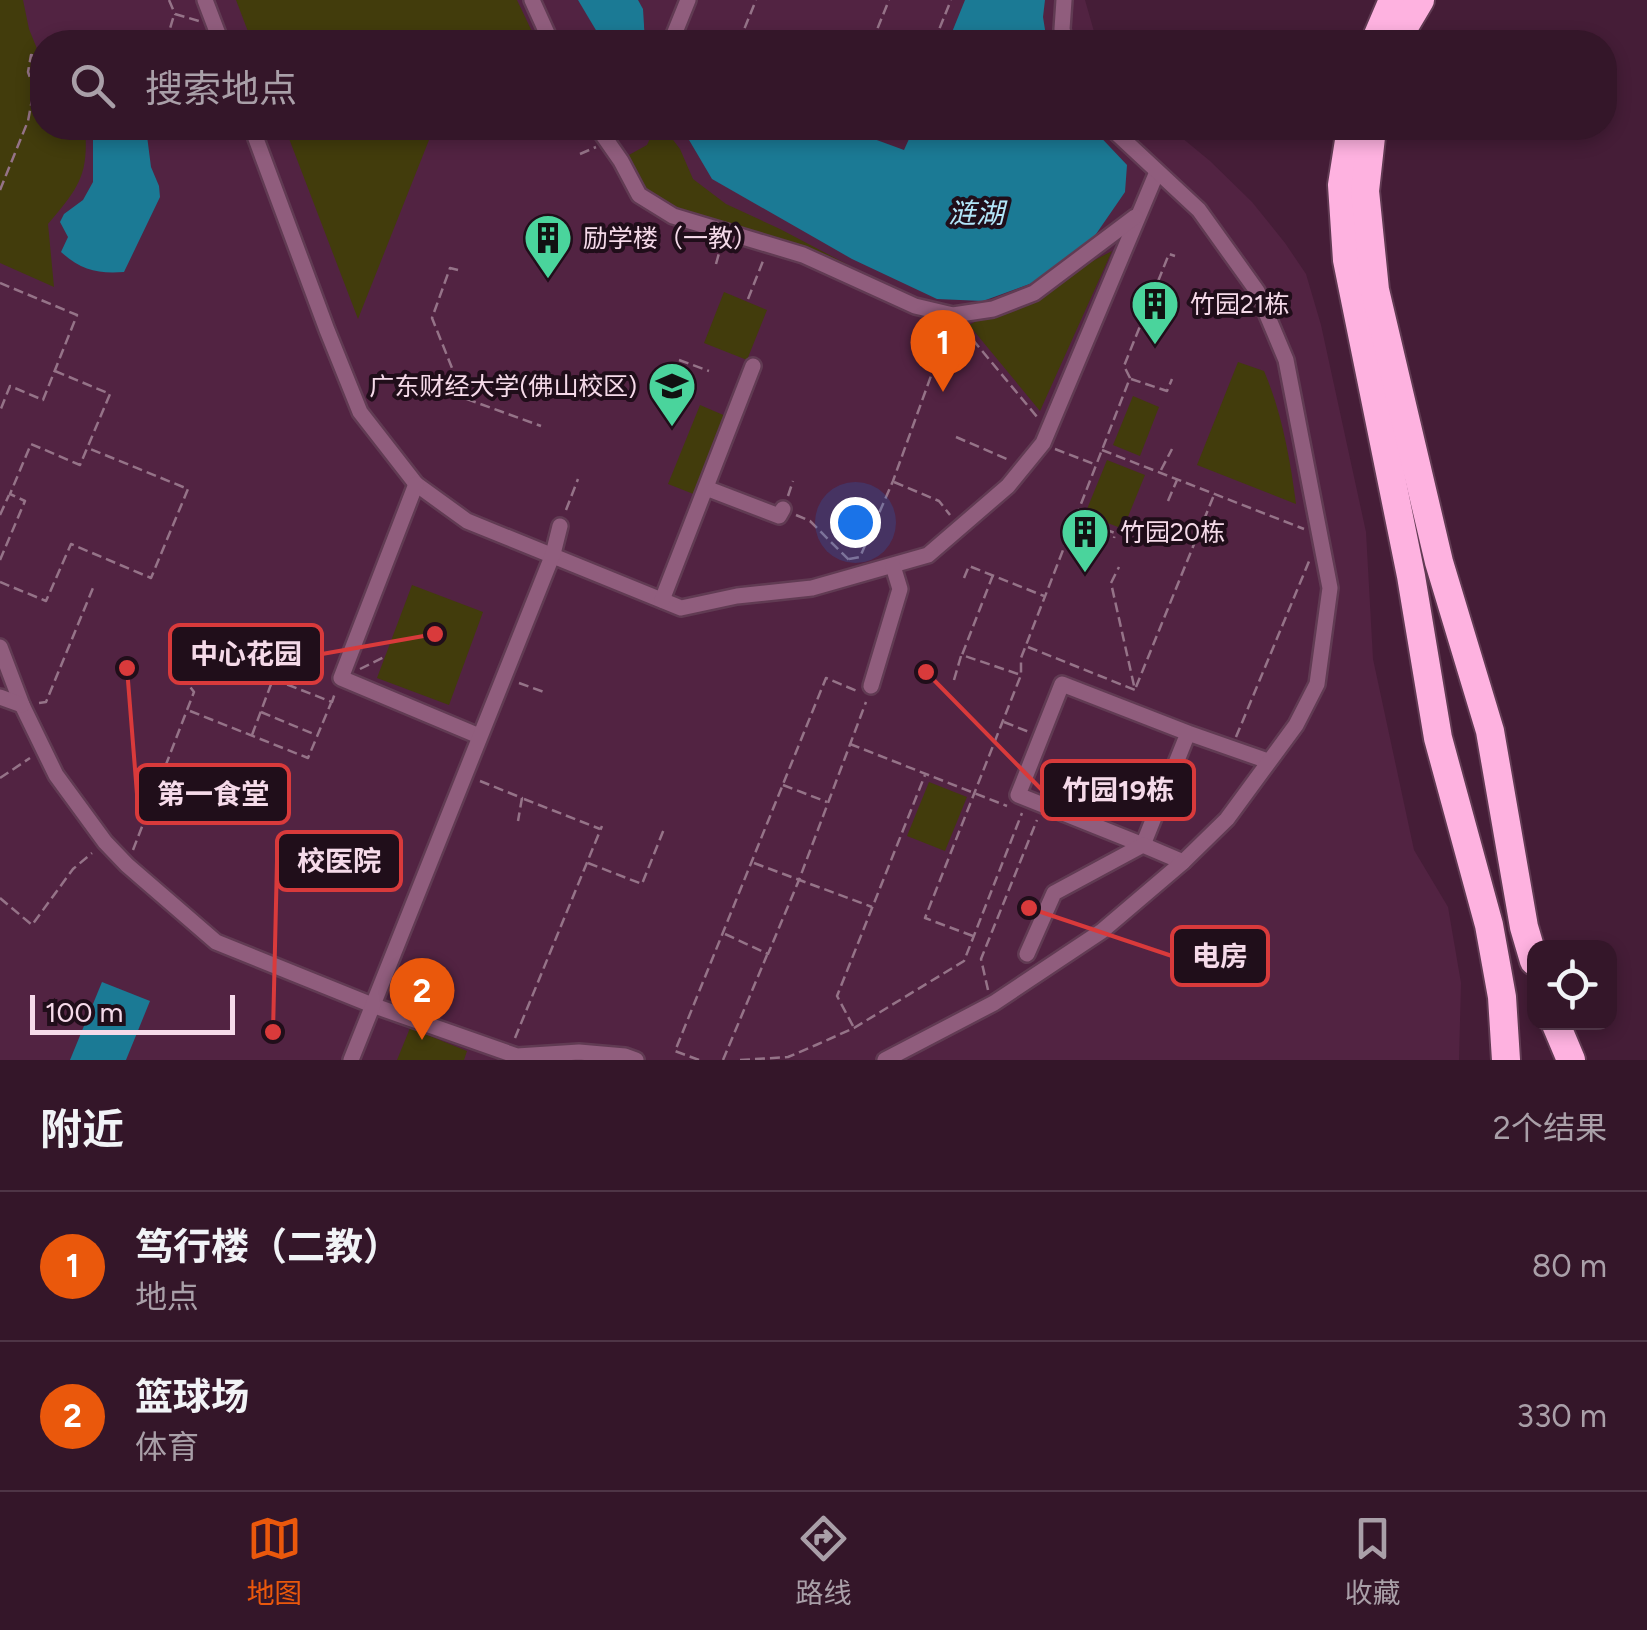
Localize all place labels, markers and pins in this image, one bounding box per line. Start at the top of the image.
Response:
building icon: 励学楼（一教） [522,212,574,280]
place label: 励学楼（一教） [583,223,758,253]
building icon: 竹园21栋 [1129,278,1181,346]
place label: 竹园21栋 [1190,289,1289,319]
pin: 1 [910,310,976,392]
school or university icon: 广东财经大学(佛山校区) [646,360,698,428]
place label: 广东财经大学(佛山校区) [369,371,637,401]
building icon: 竹园20栋 [1059,506,1111,574]
place label: 竹园20栋 [1120,517,1225,547]
callout: 中心花园 [170,625,322,683]
callout: 竹园19栋 [1042,761,1194,819]
callout: 第一食堂 [137,765,289,823]
callout: 校医院 [277,832,401,890]
callout: 电房 [1172,927,1268,985]
pin: 2 [390,958,454,1040]

